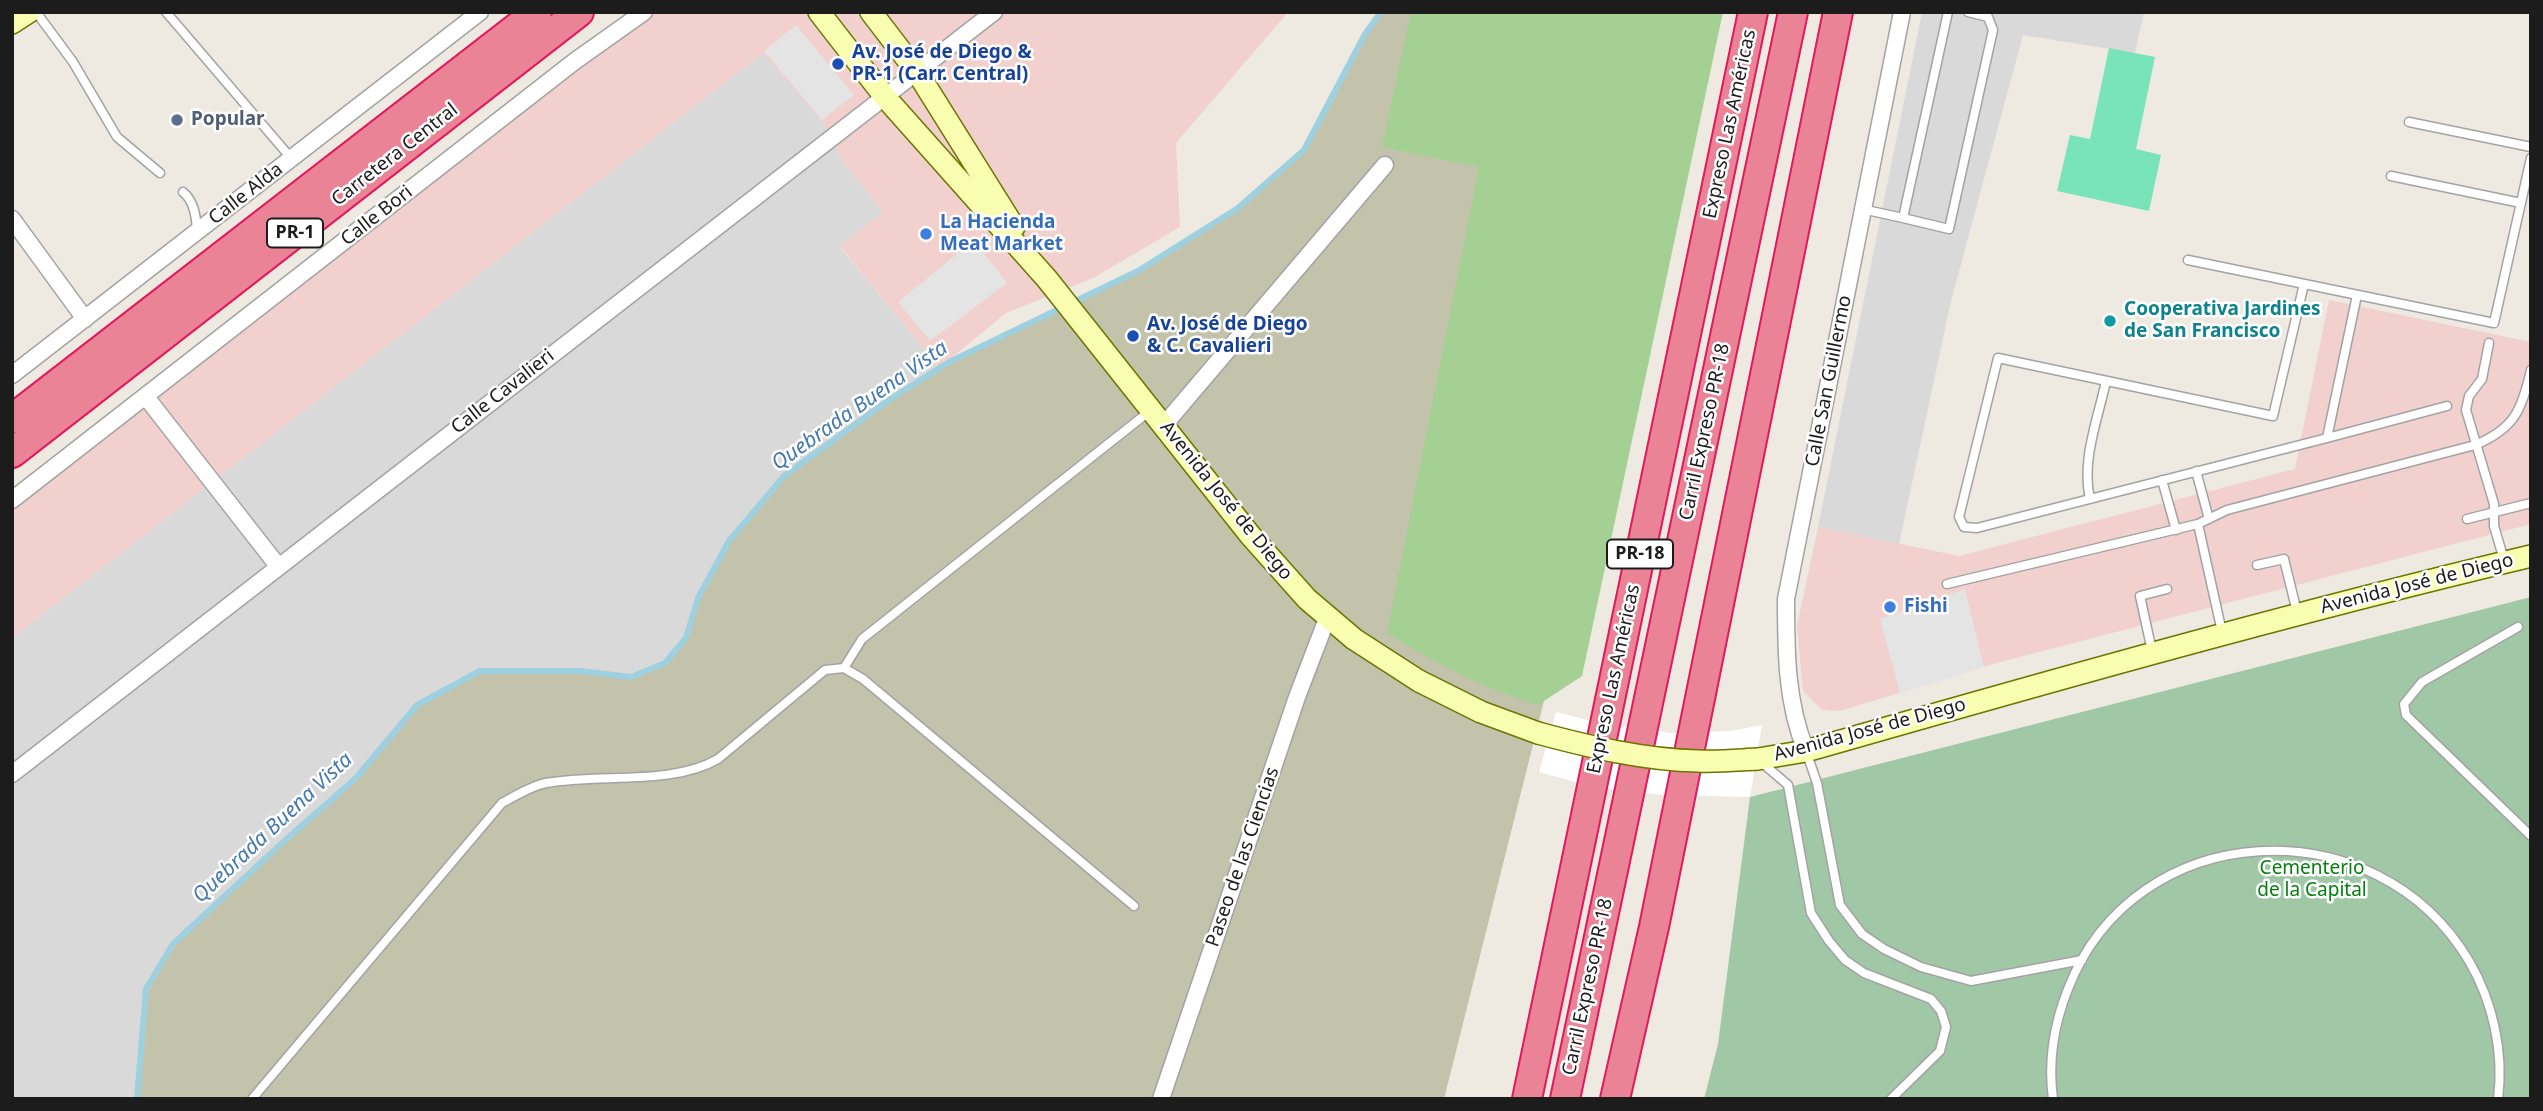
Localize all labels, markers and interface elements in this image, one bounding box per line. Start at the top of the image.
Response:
street label: Expreso Las Américas [1699,27,1761,221]
place label: Av. José de Diego & PR-1 (Carr. Central) [852,42,1032,86]
marker: Av. José de Diego & PR-1 (Carr. Central) [830,56,846,72]
street label: Carretera Central [327,99,463,211]
place label: Popular [191,109,265,131]
marker: Popular [169,112,185,128]
street label: Calle Alda [205,158,287,230]
street label: Calle Bori [337,181,417,251]
place label: La Hacienda Meat Market [940,212,1063,256]
road number: PR-1 [267,218,323,247]
marker: La Hacienda Meat Market [918,226,934,242]
street label: Calle San Guillermo [1801,293,1857,469]
place label: Cooperativa Jardines de San Francisco [2124,299,2321,343]
marker: Cooperativa Jardines de San Francisco [2102,313,2118,329]
place label: Av. José de Diego & C. Cavalieri [1147,314,1308,358]
marker: Av. José de Diego & C. Cavalieri [1125,328,1141,344]
water label: Quebrada Buena Vista [767,336,953,476]
street label: Carril Expreso PR-18 [1675,341,1735,523]
street label: Calle Cavalieri [447,345,559,439]
street label: Avenida José de Diego [1155,417,1297,585]
road number: PR-18 [1607,540,1673,568]
street label: Avenida José de Diego [2318,549,2516,619]
street label: Expreso Las Américas [1583,582,1645,776]
place label: Fishi [1904,596,1948,618]
marker: Fishi [1882,599,1898,615]
street label: Avenida José de Diego [1771,693,1969,767]
water label: Quebrada Buena Vista [188,747,358,909]
street label: Paseo de las Ciencias [1202,764,1284,950]
park label: Cementerio de la Capital [2257,858,2367,902]
street label: Carril Expreso PR-18 [1558,896,1618,1078]

